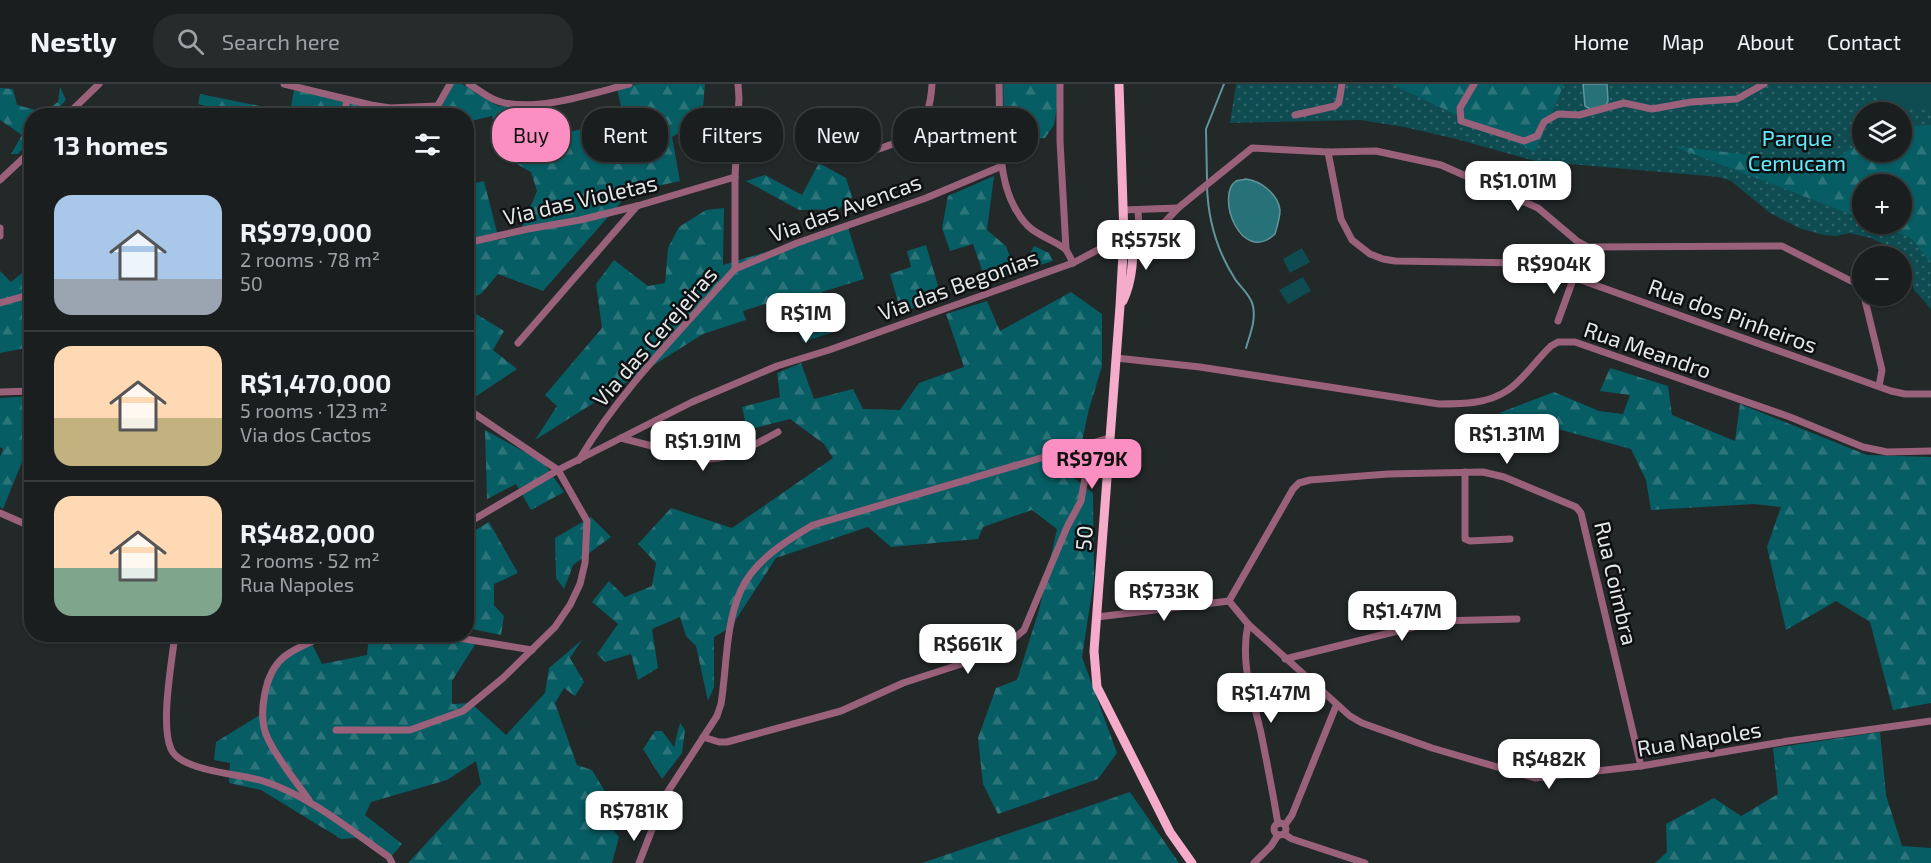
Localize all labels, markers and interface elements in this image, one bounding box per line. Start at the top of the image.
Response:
search box [153,14,573,68]
text: Nestly [30,24,117,58]
icon: search [174,25,207,58]
text: Search here [222,28,340,54]
text: Home [1573,29,1629,54]
text: Map [1662,29,1704,54]
text: About [1737,29,1794,54]
text: Contact [1827,29,1901,54]
map controls [1852,102,1912,306]
button: layers [1852,102,1912,162]
chip: Buy [492,108,570,162]
chip: Rent [582,108,668,162]
chip: Filters [680,108,783,162]
chip: New [795,108,881,162]
chip: Apartment [893,108,1038,162]
park label: Parque Cemucam [1748,124,1846,175]
icon: filters [411,128,444,161]
text: 13 homes [54,129,168,160]
pin: R$1.01M [1463,161,1573,212]
street label: Via das Avencas [766,168,924,246]
text: R$1.01M [1479,168,1557,192]
street label: Via das Violetas [500,169,660,229]
button: + [1852,174,1912,234]
text: R$979,000 [240,216,372,247]
icon: home [102,219,174,291]
pin: R$575K [1097,220,1195,271]
text: R$575K [1111,227,1181,251]
street label: Via das Begonias [875,243,1041,325]
pin: R$904K [1505,244,1603,295]
button: − [1852,246,1912,306]
text: 2 rooms · 78 m² [240,247,380,271]
text: R$904K [1517,251,1591,275]
street label: Via das Cerejeiras [586,261,722,412]
text: 50 [240,271,263,295]
street label: Rua dos Pinheiros [1645,272,1821,358]
pin: R$1M [770,293,842,344]
text: R$1M [780,300,832,324]
street label: Rua Meandro [1581,315,1715,383]
text: R$1,470,000 [240,367,392,398]
icon: home [102,370,174,442]
text: 5 rooms · 123 m² [240,398,388,422]
pin: R$1.31M [1452,414,1562,465]
pin: R$1.91M [648,421,758,472]
text: R$1.31M [1469,421,1545,445]
text: Via dos Cactos [240,422,371,446]
text: R$1.91M [665,428,741,452]
pin: R$979K [1043,439,1141,490]
text: R$979K [1056,446,1128,470]
text: R$482,000 [240,517,375,548]
street label: Rua Coimbra [1590,519,1644,647]
icon: home [102,520,174,592]
street label: 50 [1069,525,1097,551]
text: 2 rooms · 52 m² [240,548,380,572]
pin: R$733K [1115,571,1213,622]
text: Rua Napoles [240,572,354,596]
text: R$733K [1129,578,1199,602]
pin: R$1.47M [1347,591,1457,642]
text: R$1.47M [1362,598,1442,622]
pin: R$661K [919,624,1017,675]
text: R$661K [933,631,1003,655]
pin: R$1.47M [1216,673,1326,724]
text: R$1.47M [1231,680,1311,704]
street label: Rua Napoles [1635,715,1763,761]
pin: R$482K [1500,739,1598,790]
text: R$482K [1512,746,1586,770]
pin: R$781K [585,791,683,842]
text: R$781K [600,798,668,822]

